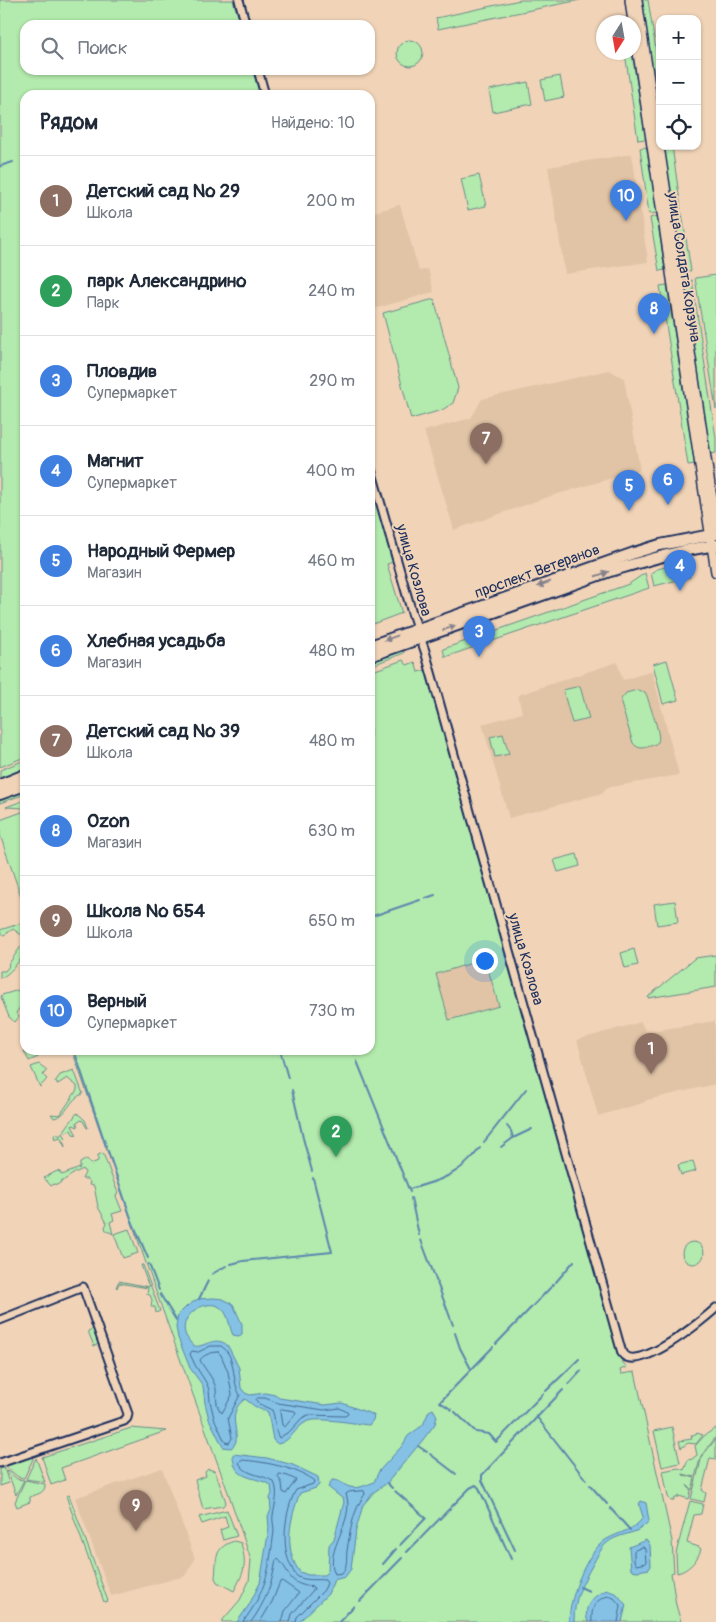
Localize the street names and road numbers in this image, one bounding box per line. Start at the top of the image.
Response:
street label: улица Солдата Корзуна [662,190,705,343]
street label: улица Козлова [391,521,436,618]
street label: проспект Ветеранов [472,540,602,603]
street label: улица Козлова [503,910,548,1007]

